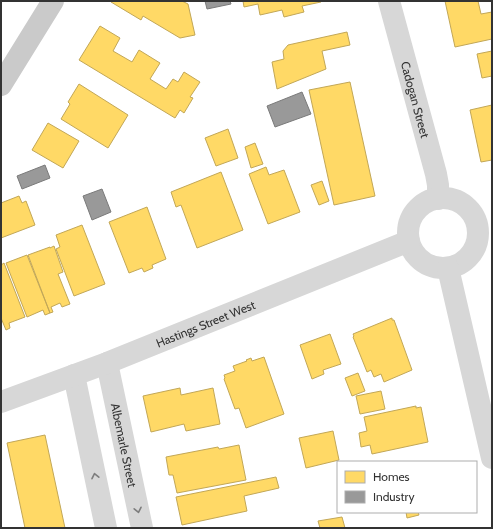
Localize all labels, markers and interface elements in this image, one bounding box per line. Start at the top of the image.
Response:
street label: Cadogan Street [398,60,433,139]
street label: Hastings Street West [154,297,257,350]
street label: Albemarle Street [108,402,141,489]
legend [337,461,477,513]
text: Homes [373,469,410,484]
one-way arrow [91,473,100,479]
text: Industry [373,489,414,504]
one-way arrow [134,507,142,514]

